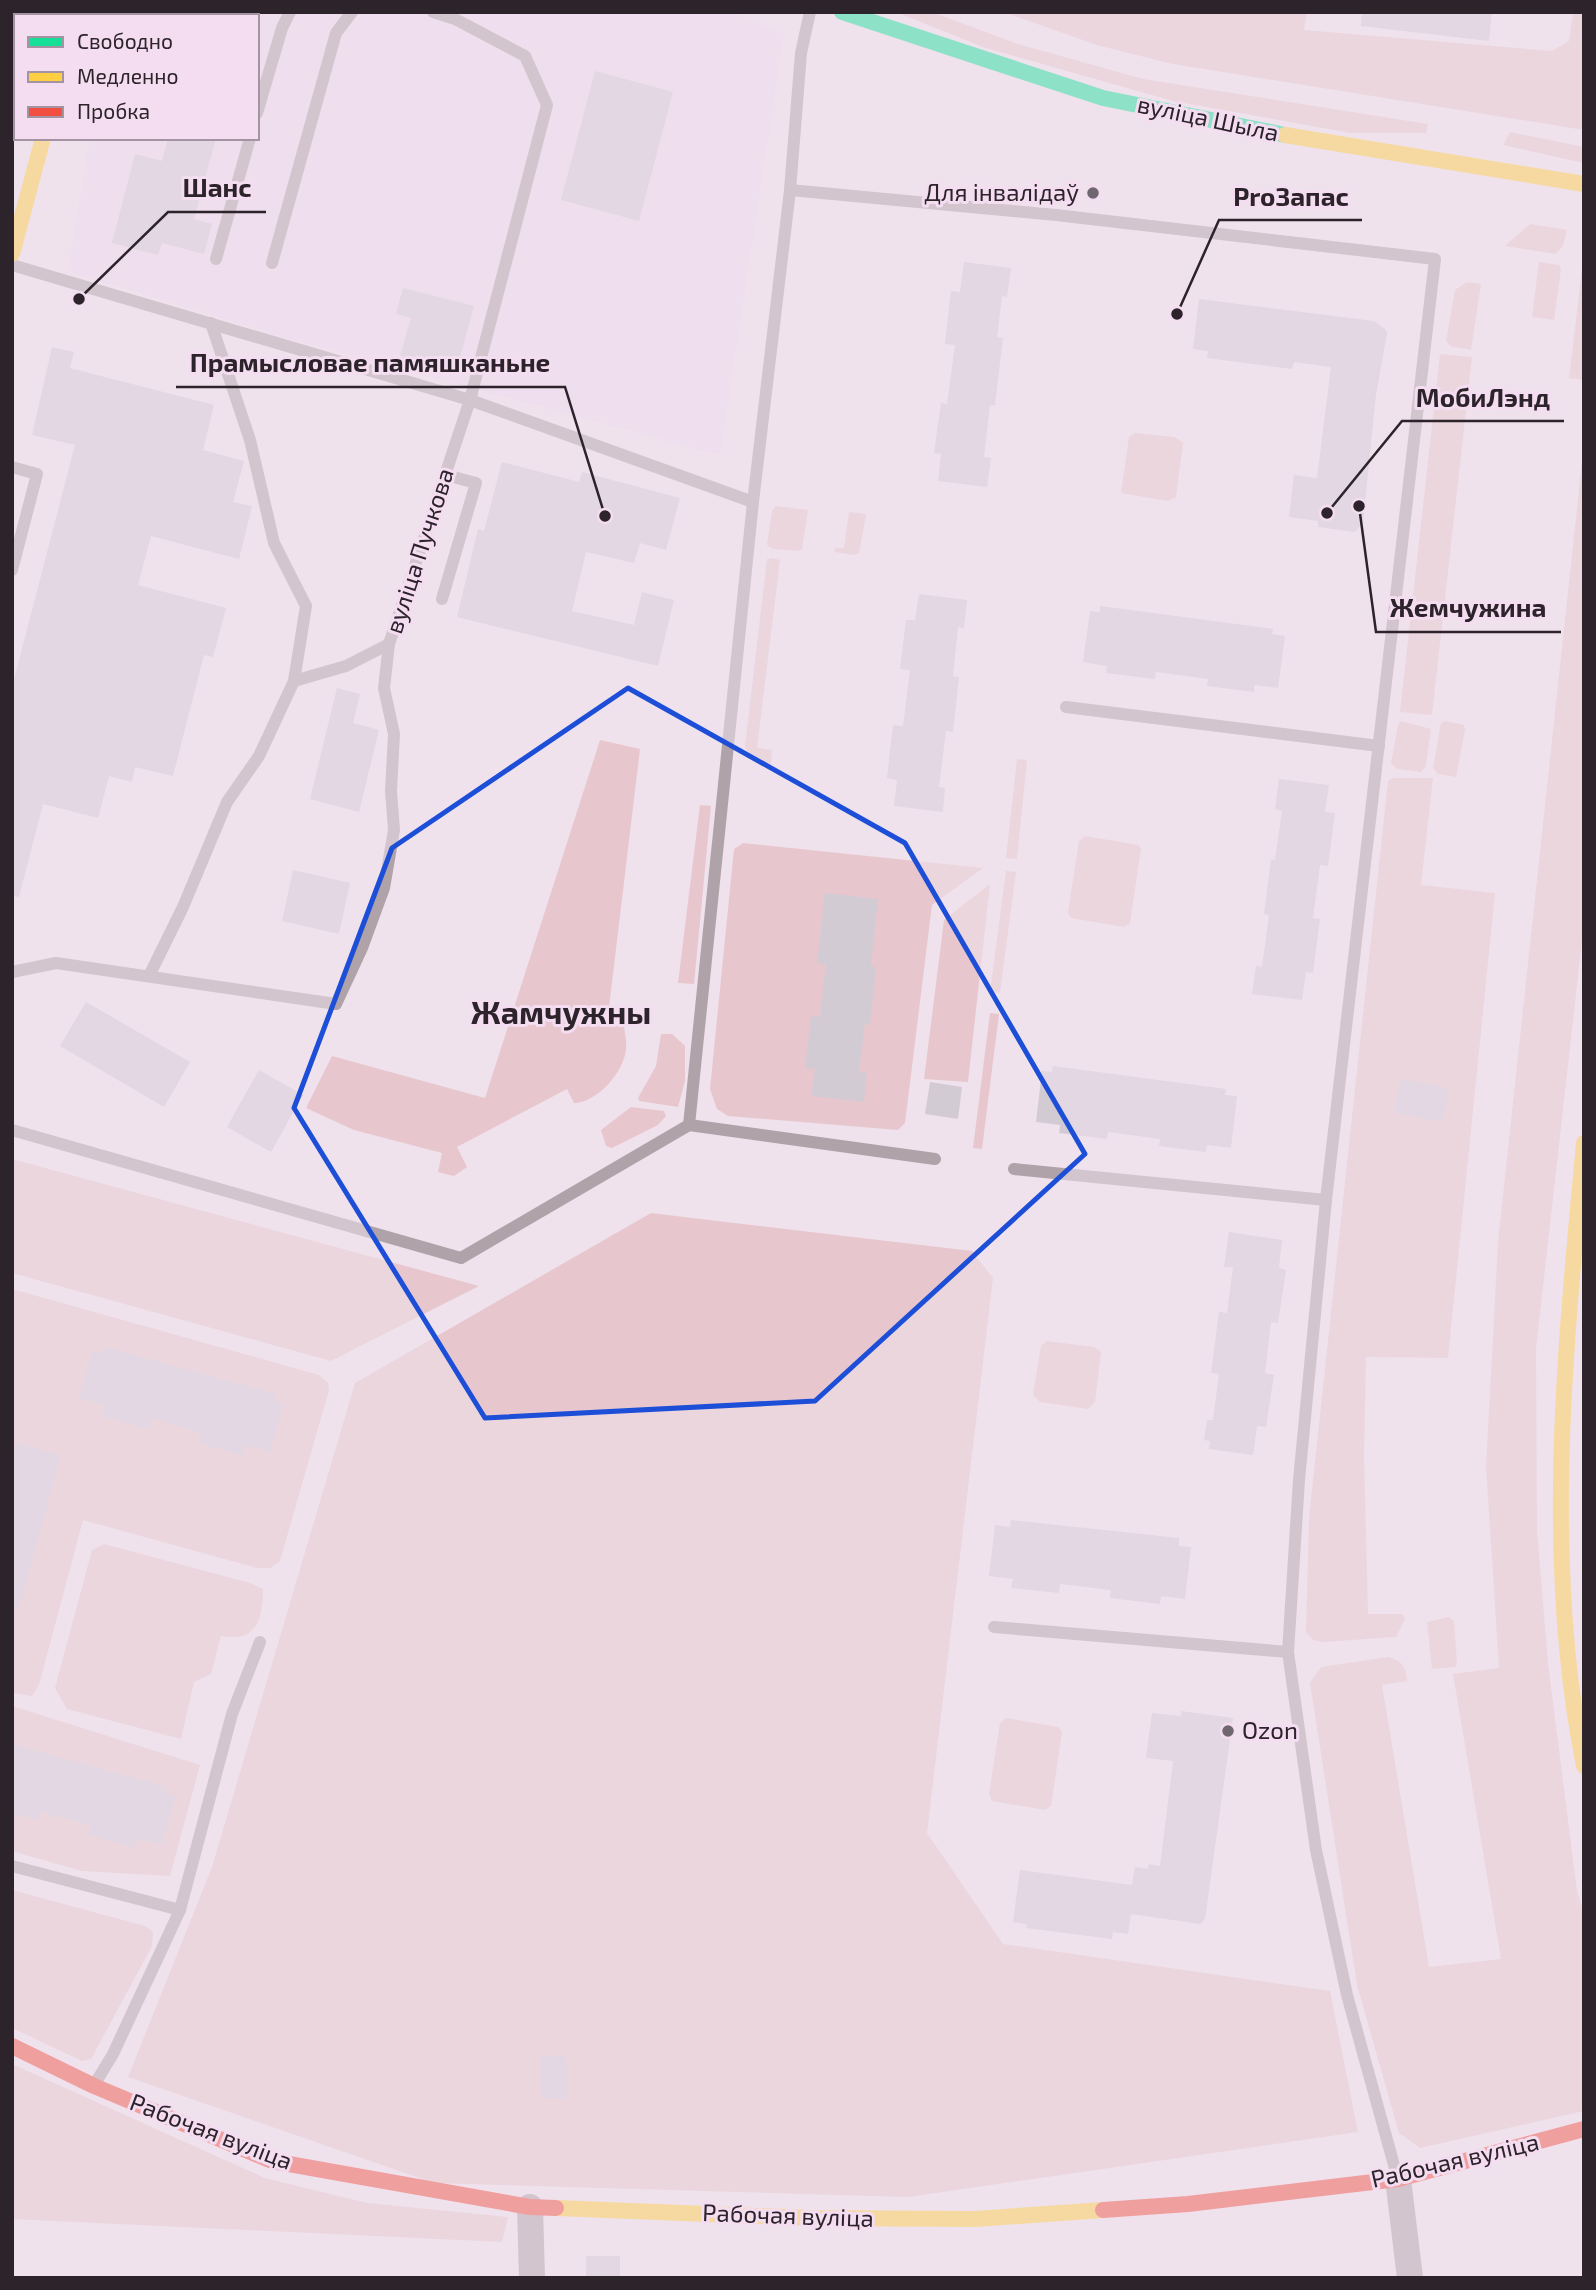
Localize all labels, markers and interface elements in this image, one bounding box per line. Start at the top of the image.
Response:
legend [14,14,259,140]
text: Свободно [77,28,173,53]
text: Медленно [77,63,179,88]
street label: вуліца Шыла [1135,88,1282,148]
text: Пробка [77,98,150,123]
callout: Шанс [168,165,266,212]
text: Шанс [182,171,252,202]
callout: ProЗапас [1219,173,1362,220]
place label: Для інвалідаў [924,177,1079,207]
text: ProЗапас [1233,180,1349,211]
marker: Для інвалідаў [1085,185,1101,201]
callout: Прамысловае памяшканьне [176,340,565,387]
text: Прамысловае памяшканьне [190,346,550,377]
callout: МобиЛэнд [1402,374,1564,421]
text: МобиЛэнд [1416,381,1550,412]
street label: вуліца Пучкова [378,464,460,637]
callout: Жемчужина [1376,585,1561,632]
text: Жемчужина [1390,591,1546,622]
district label: Жамчужны [471,992,651,1031]
place label: Ozon [1242,1715,1298,1744]
marker: Ozon [1220,1723,1236,1739]
street label: Рабочая вуліца [126,2086,297,2176]
street label: Рабочая вуліца [1368,2126,1542,2194]
street label: Рабочая вуліца [702,2197,874,2233]

